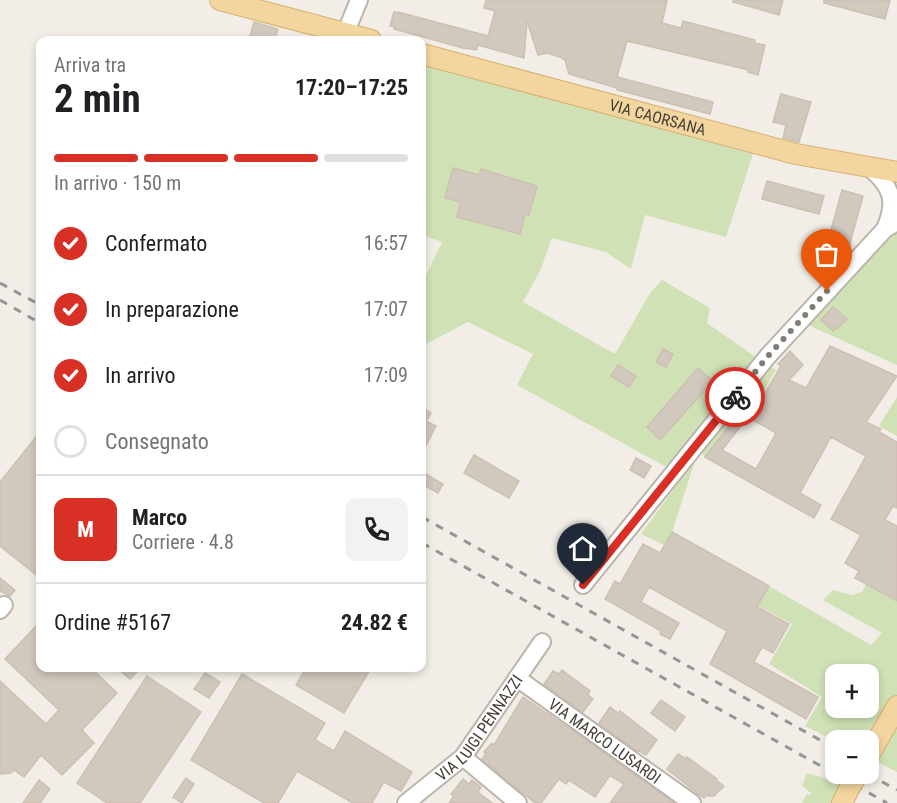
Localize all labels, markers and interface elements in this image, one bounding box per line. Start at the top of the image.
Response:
text: Arriva tra [54,53,126,77]
text: 17:20–17:25 [295,75,408,100]
text: 2 min [54,76,141,122]
street label: VIA CAORSANA [607,95,708,139]
text: In arrivo · 150 m [54,171,181,195]
icon: check [54,227,87,260]
pin [801,229,852,291]
text: Confermato [105,231,207,256]
text: 16:57 [364,231,408,255]
icon: bag [810,238,843,271]
icon: check [54,293,87,326]
text: In preparazione [105,297,239,322]
text: 17:07 [364,297,408,321]
icon: check [54,359,87,392]
text: In arrivo [105,363,176,388]
text: 17:09 [364,363,408,387]
courier [705,367,765,427]
icon: bike [719,381,752,414]
text: Consegnato [105,429,209,454]
button: phone [345,498,408,561]
text: Marco [132,505,187,530]
text: M [77,517,94,542]
pin [557,523,608,585]
text: Corriere · 4.8 [132,530,234,554]
icon: home [566,532,599,565]
text: Ordine #5167 [54,610,171,635]
text: 24.82 € [341,610,408,635]
map controls [825,664,879,784]
button: + [825,664,879,718]
street label: VIA LUIGI PENNAZZI [432,671,526,785]
street label: VIA MARCO LUSARDI [545,694,665,787]
button: − [825,730,879,784]

